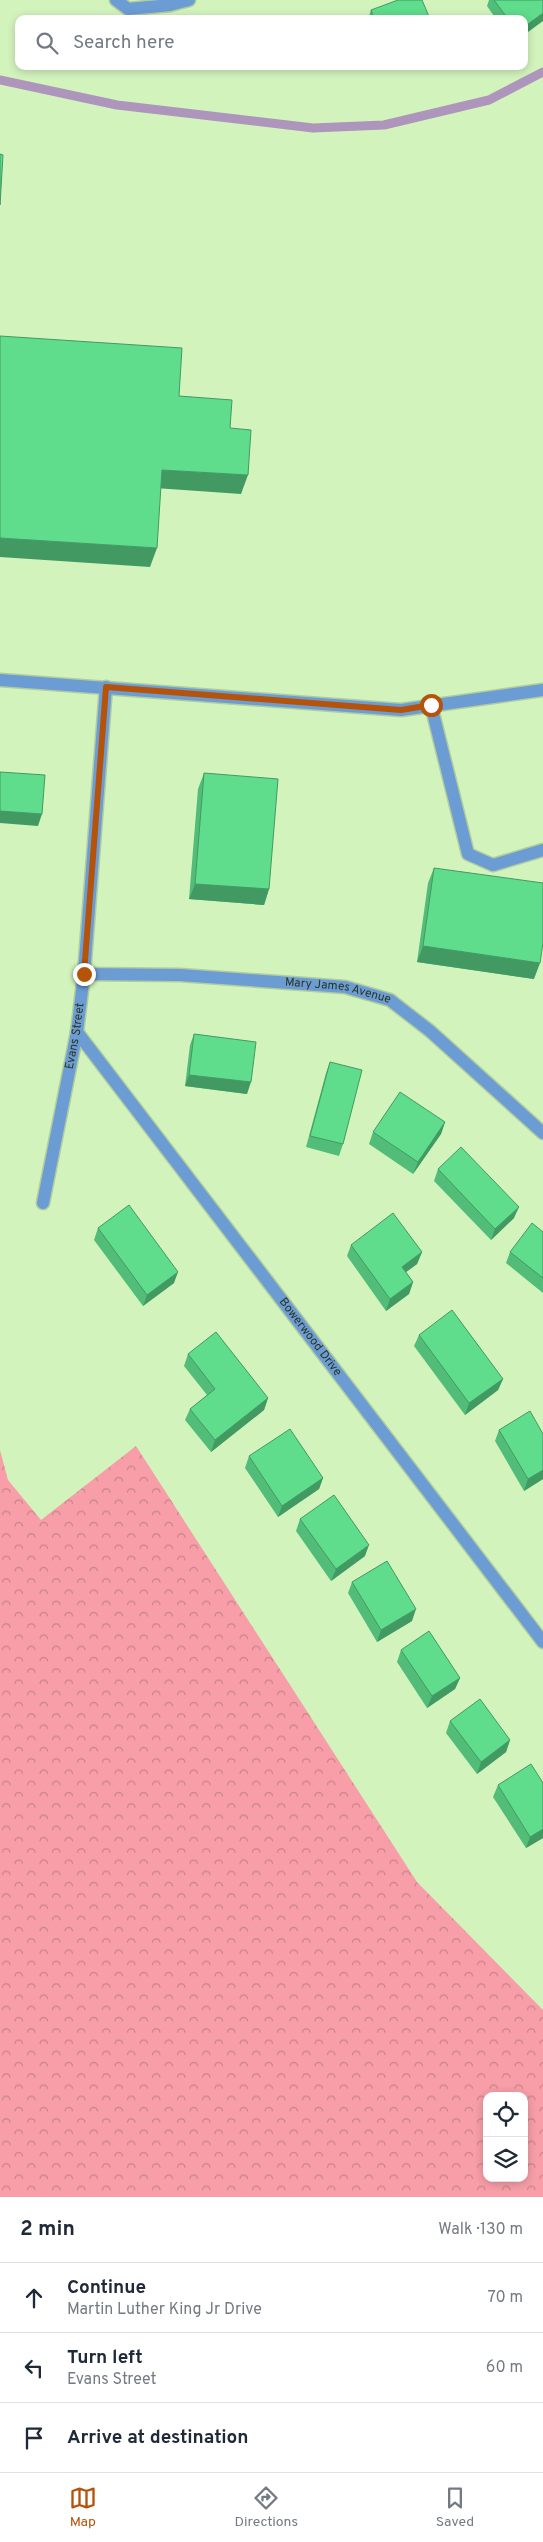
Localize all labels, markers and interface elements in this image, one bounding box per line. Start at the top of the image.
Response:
search box [15,15,528,70]
icon: search [33,29,61,57]
text: Search here [73,31,175,55]
route start [420,694,443,717]
route end [73,963,96,986]
street label: Mary James Avenue [284,975,393,1008]
street label: Evans Street [62,1002,88,1071]
street label: Bowerwood Drive [275,1295,345,1380]
map controls [483,2092,528,2182]
button: locate [483,2092,528,2137]
button: layers [483,2137,528,2182]
text: 2 min [20,2216,75,2243]
text: Walk · 130 m [438,2220,523,2240]
text: Continue [67,2276,146,2300]
icon: ahead [20,2284,48,2312]
text: 70 m [488,2288,523,2308]
text: Martin Luther King Jr Drive [67,2300,262,2320]
text: Turn left [67,2346,143,2370]
icon: left [20,2354,48,2382]
text: 60 m [486,2358,523,2378]
text: Evans Street [67,2370,157,2390]
icon: arrive [20,2424,48,2452]
text: Arrive at destination [67,2426,248,2450]
tab: Map [69,2484,97,2531]
tab: Directions [234,2484,298,2531]
tab: Saved [436,2484,474,2531]

